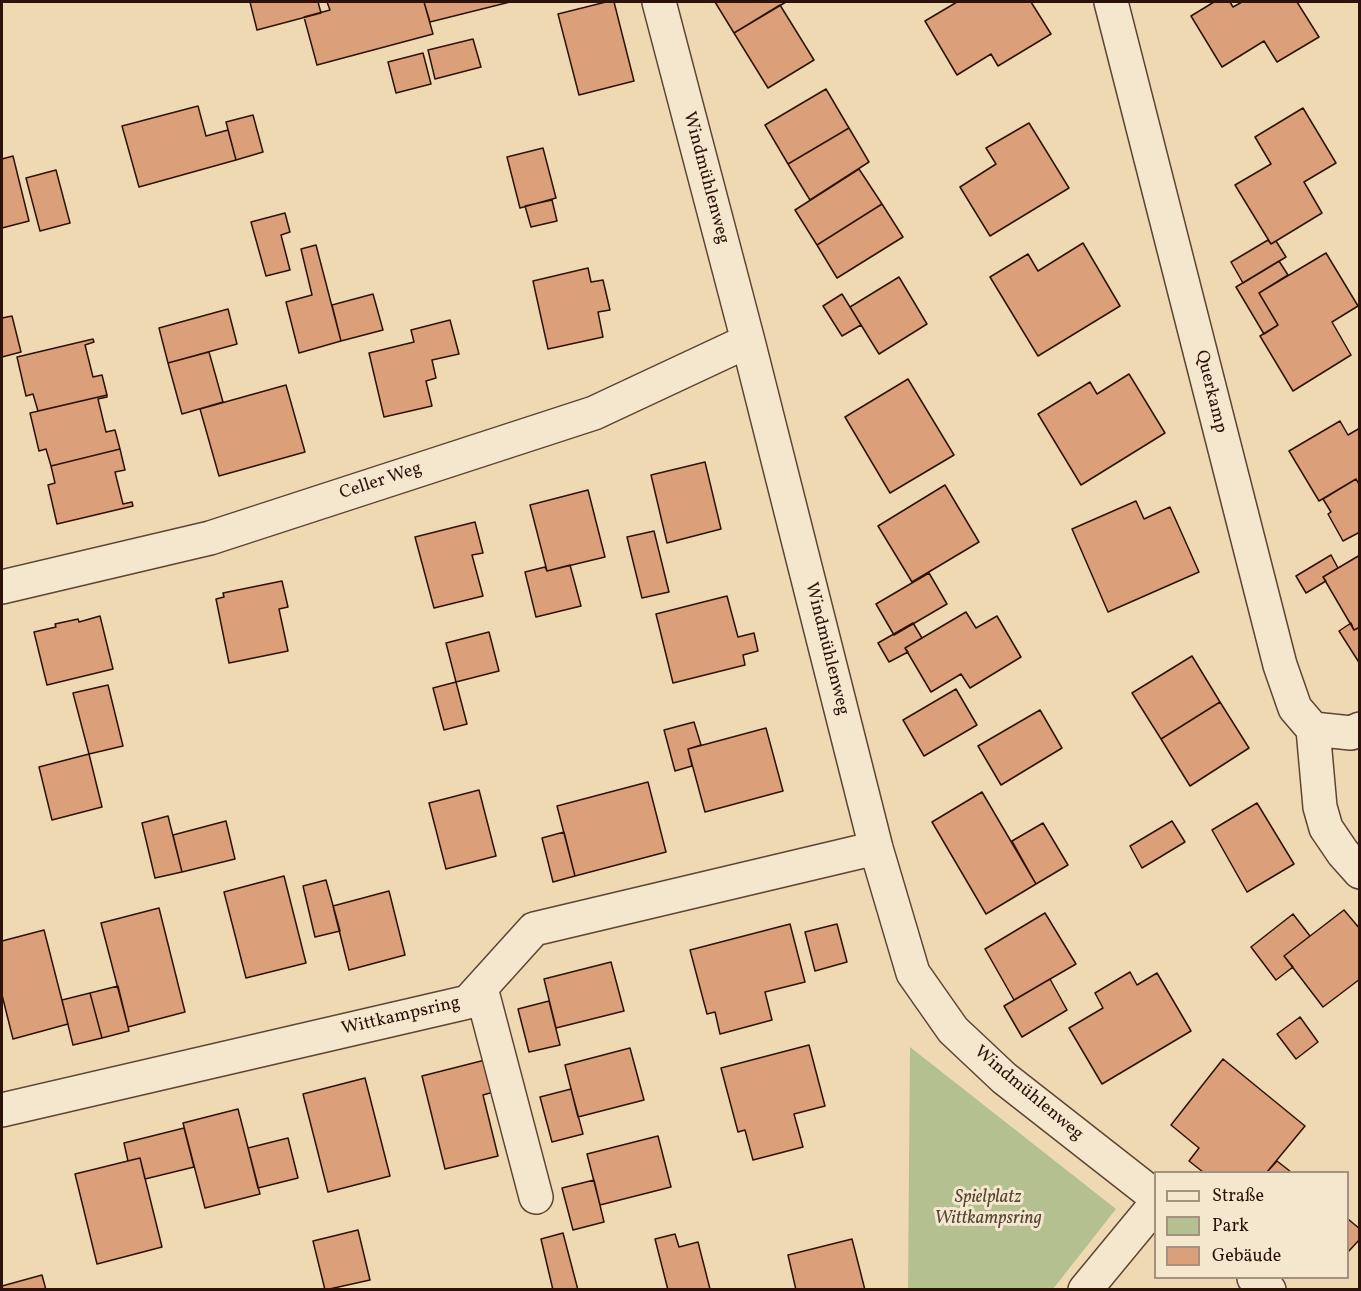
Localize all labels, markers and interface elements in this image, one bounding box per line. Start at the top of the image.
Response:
street label: Windmühlenweg [677,109,733,247]
street label: Querkamp [1189,348,1231,436]
street label: Celler Weg [337,459,425,505]
street label: Windmühlenweg [799,580,853,718]
street label: Wittkampsring [340,993,462,1041]
street label: Windmühlenweg [969,1042,1087,1146]
legend [1154,1171,1349,1279]
text: Straße [1212,1184,1264,1209]
park label: Spielplatz Wittkampsring [934,1188,1042,1230]
text: Park [1212,1214,1249,1239]
text: Gebäude [1212,1244,1281,1269]

